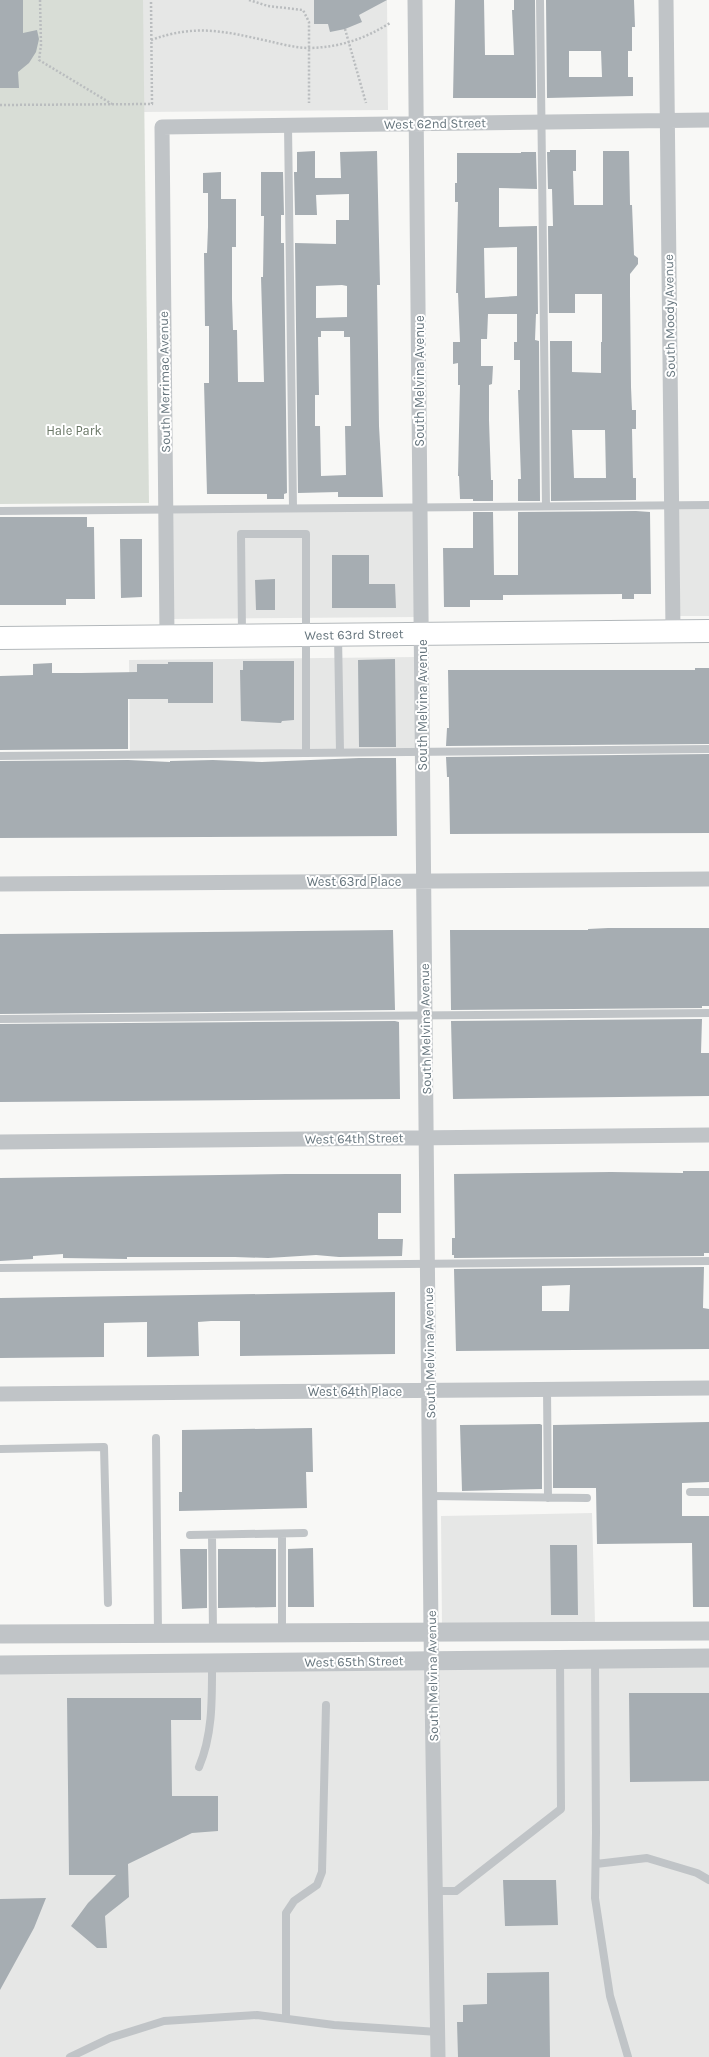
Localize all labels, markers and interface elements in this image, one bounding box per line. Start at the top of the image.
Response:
street label: West 62nd Street [384,115,486,132]
street label: South Moody Avenue [661,254,678,378]
street label: South Merrimac Avenue [156,311,173,453]
street label: South Melvina Avenue [412,315,427,447]
park label: Hale Park [46,423,102,438]
street label: West 63rd Street [304,626,404,643]
street label: South Melvina Avenue [415,639,430,771]
street label: West 63rd Place [307,874,402,889]
street label: South Melvina Avenue [417,963,434,1095]
street label: West 64th Street [304,1130,404,1147]
street label: South Melvina Avenue [421,1287,438,1419]
street label: West 64th Place [308,1384,403,1399]
street label: South Melvina Avenue [424,1610,441,1742]
street label: West 65th Street [304,1653,404,1670]

